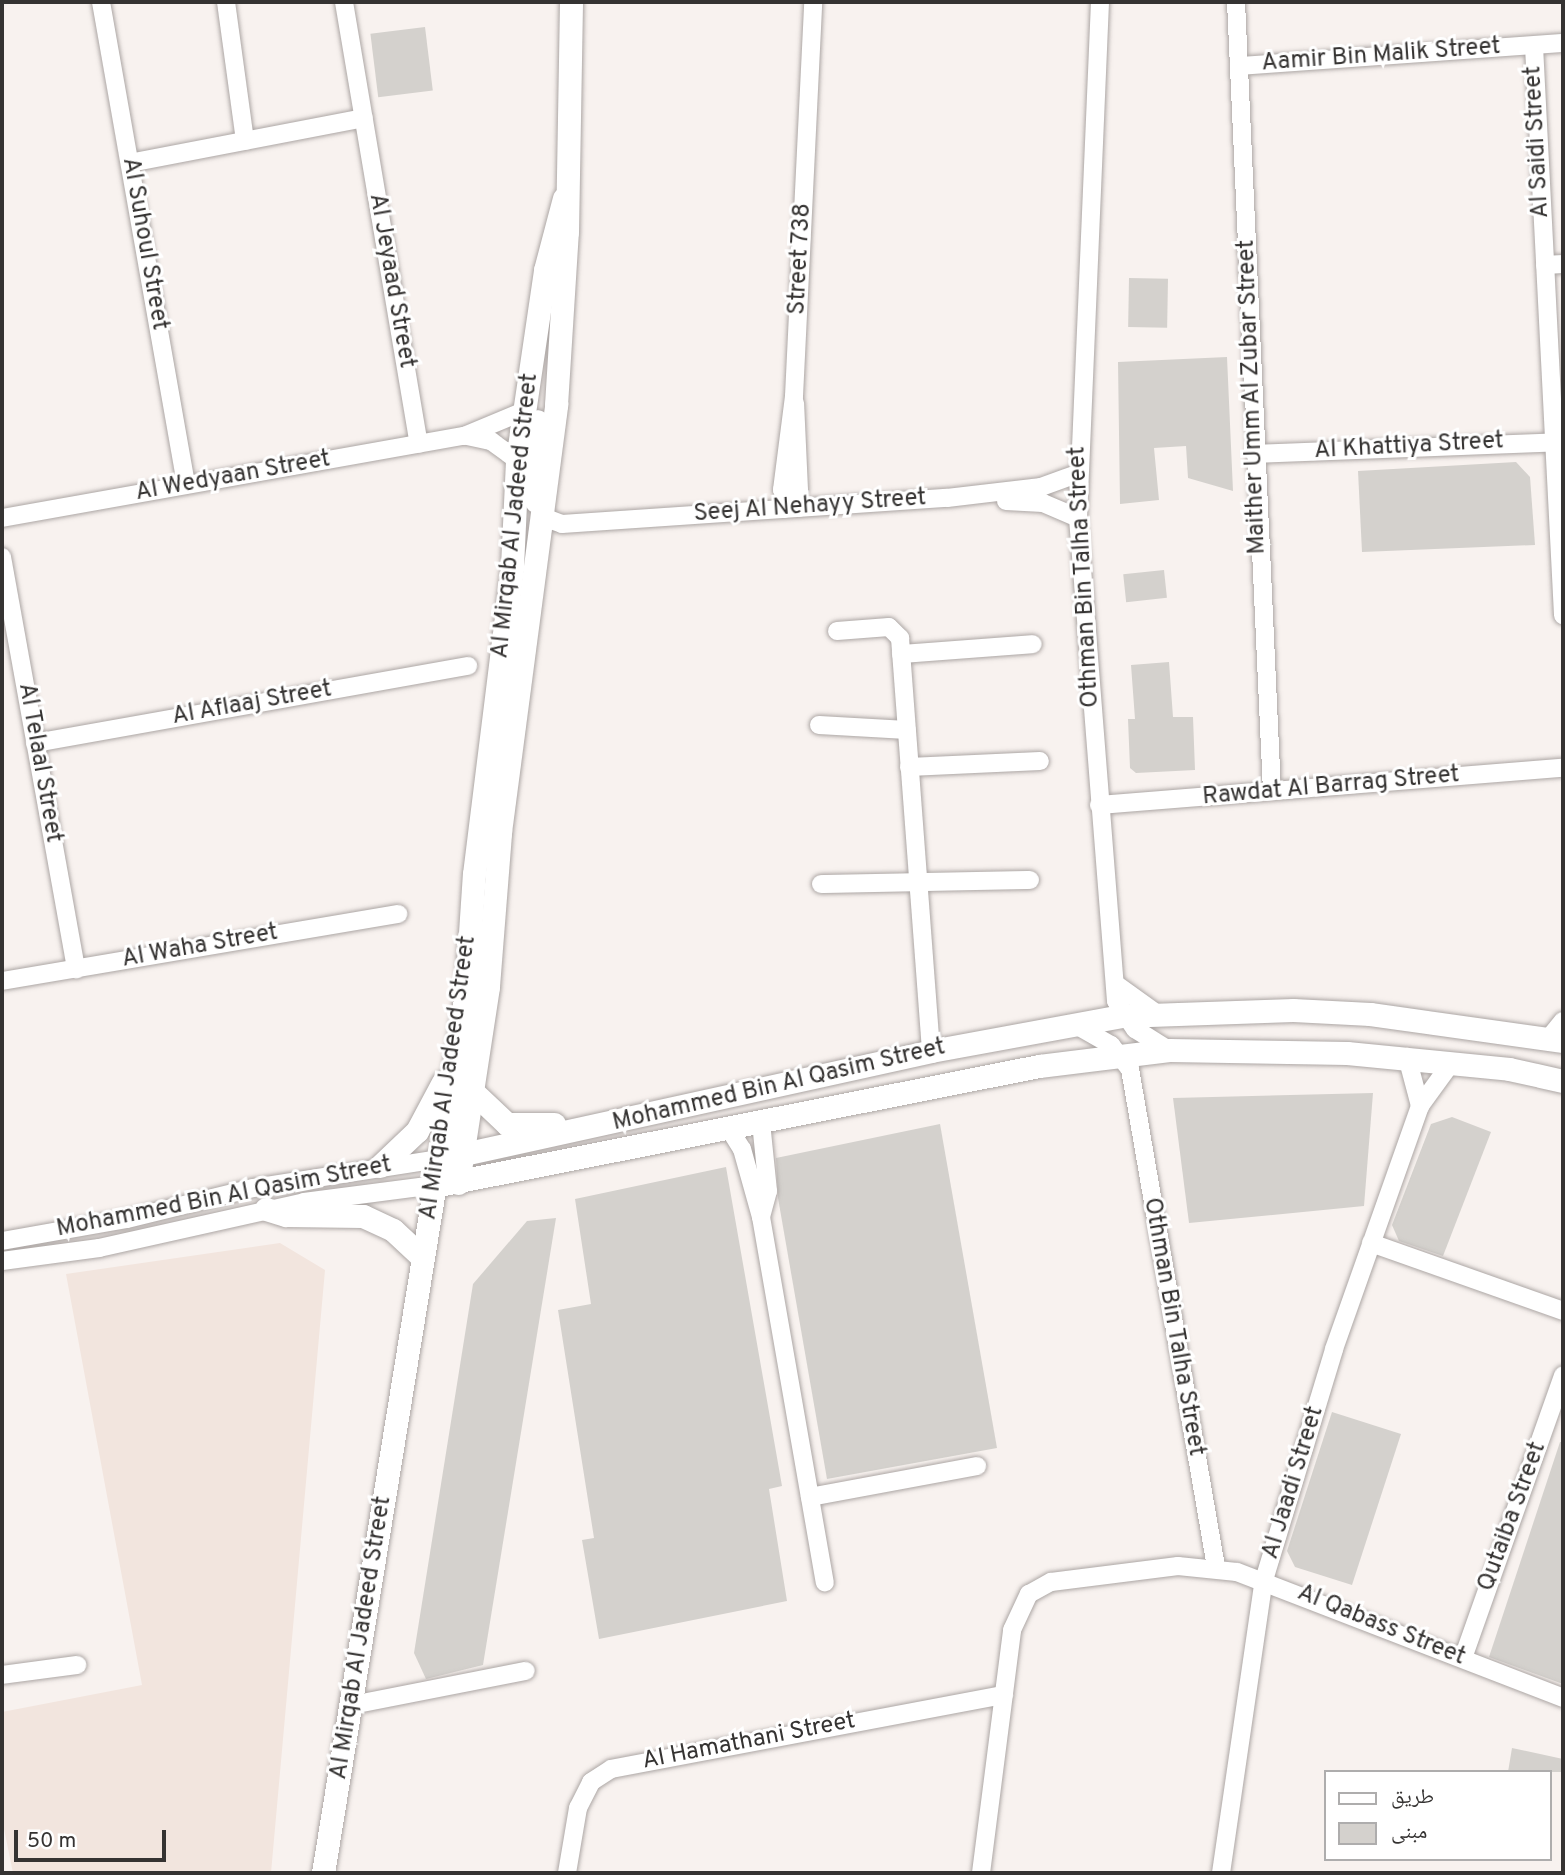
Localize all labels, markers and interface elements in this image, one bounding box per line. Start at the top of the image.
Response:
street label: Aamir Bin Malik Street [1260,33,1502,79]
street label: Al Saidi Street [1520,65,1556,219]
street label: Al Suhoul Street [115,155,173,333]
street label: Al Jeyaad Street [361,191,421,371]
street label: Street 738 [784,202,818,316]
street label: Maither Umm Al Zubar Street [1233,239,1273,555]
street label: Al Mirqab Al Jadeed Street [487,372,545,660]
street label: Al Khattiya Street [1313,428,1505,466]
street label: Othman Bin Talha Street [1064,445,1106,709]
street label: Al Wedyaan Street [133,446,333,508]
street label: Seej Al Nehayy Street [692,484,928,530]
street label: Al Aflaaj Street [170,676,334,732]
street label: Al Telaal Street [11,680,67,846]
street label: Rawdat Al Barrag Street [1201,761,1461,813]
street label: Al Waha Street [120,919,280,975]
street label: Al Mirqab Al Jadeed Street [415,934,483,1222]
street label: Mohammed Bin Al Qasim Street [609,1034,949,1138]
street label: Mohammed Bin Al Qasim Street [54,1151,394,1245]
street label: Othman Bin Talha Street [1136,1195,1210,1459]
street label: Al Jaadi Street [1257,1403,1331,1563]
street label: Qutaiba Street [1473,1438,1553,1596]
street label: Al Mirqab Al Jadeed Street [325,1494,399,1782]
street label: Al Qabass Street [1293,1579,1469,1673]
street label: Al Hamathani Street [640,1707,858,1777]
legend [1324,1770,1551,1861]
text: طريق [1391,1784,1434,1811]
scale bar [18,1815,170,1859]
text: مبنى [1391,1819,1427,1846]
text: 50 m [27,1828,76,1855]

